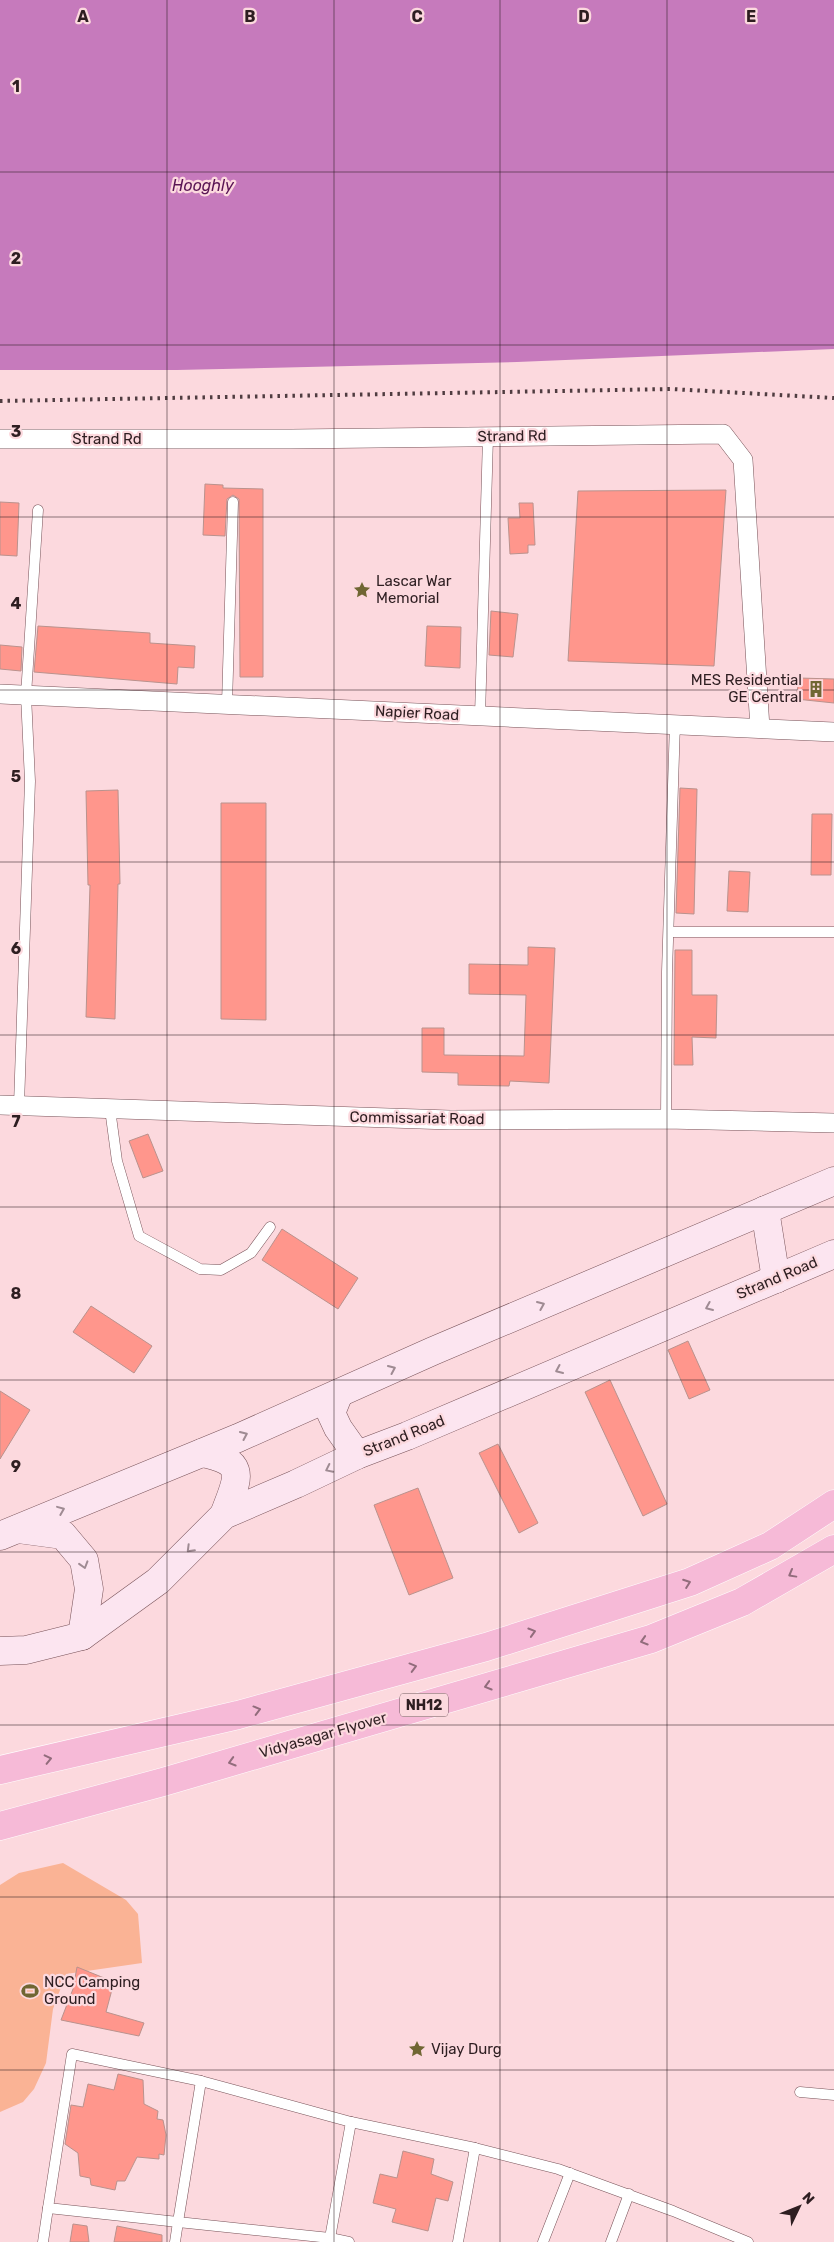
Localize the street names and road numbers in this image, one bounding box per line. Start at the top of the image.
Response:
street label: Strand Rd [477,426,547,446]
street label: Strand Rd [72,430,142,448]
street label: Napier Road [374,702,460,724]
street label: Commissariat Road [349,1108,485,1128]
street label: Strand Road [734,1253,820,1303]
street label: Strand Road [361,1411,447,1461]
road number: NH12 [400,1694,448,1716]
street label: Vidyasagar Flyover [257,1708,389,1762]

